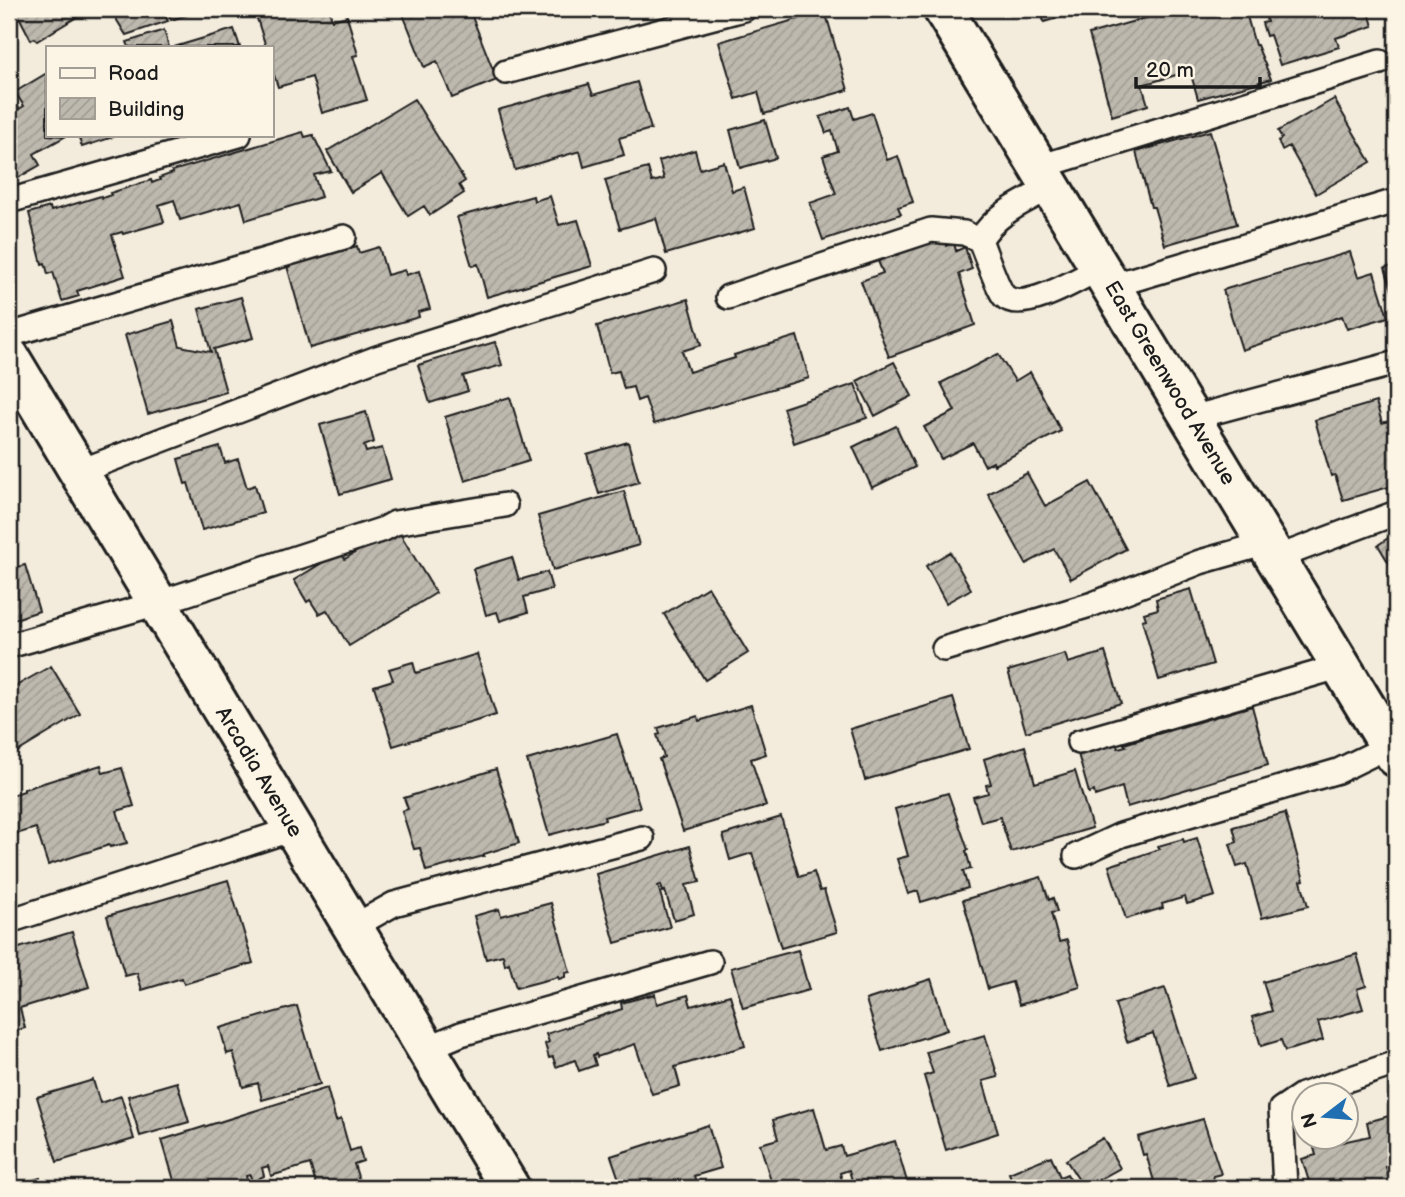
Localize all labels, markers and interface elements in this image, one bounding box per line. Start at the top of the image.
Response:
legend [46,46,273,136]
scale bar [1136,46,1260,90]
text: 20 m [1146,58,1194,83]
text: Road [108,61,159,86]
text: Building [108,97,184,122]
street label: East Greenwood Avenue [1099,276,1241,490]
street label: Arcadia Avenue [210,702,308,842]
north arrow [1290,1082,1360,1152]
text: N [1297,1110,1323,1130]

